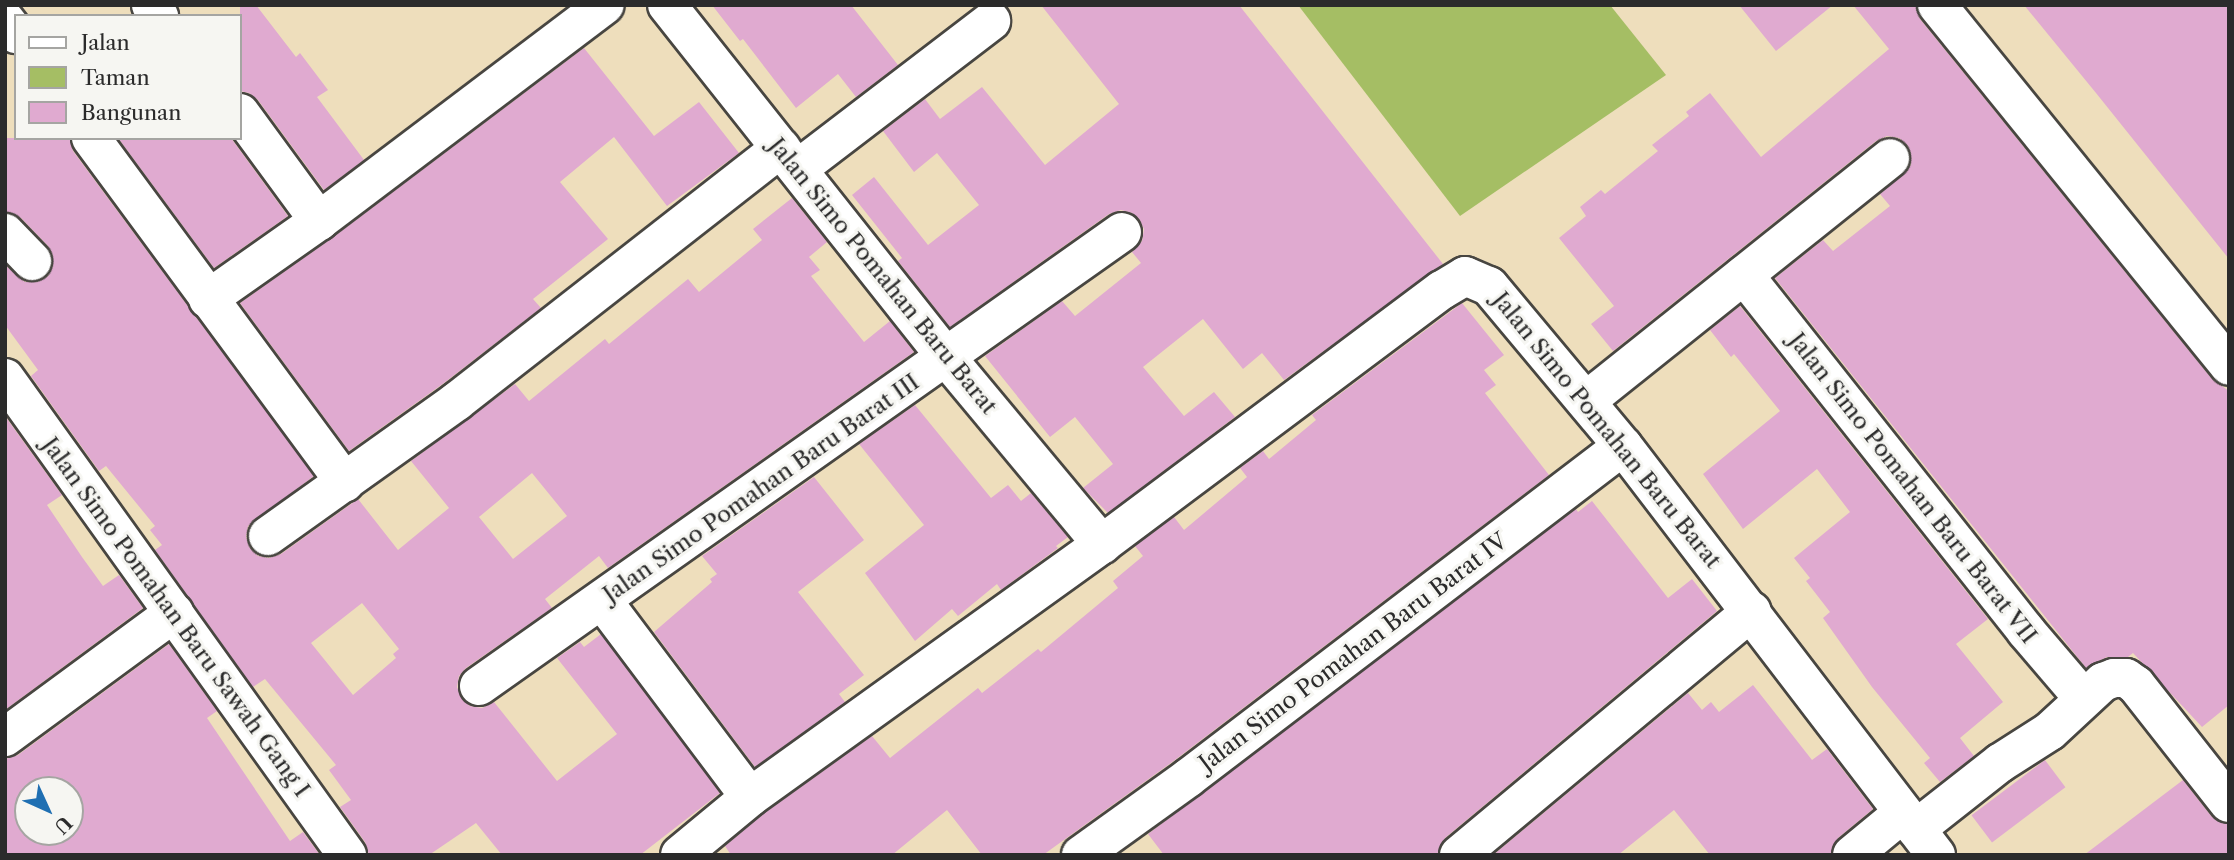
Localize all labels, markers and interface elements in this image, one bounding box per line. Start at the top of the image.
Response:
legend [14,14,242,140]
text: Jalan [81,30,130,55]
text: Taman [81,65,150,90]
text: Bangunan [81,100,181,125]
street label: Jalan Simo Pomahan Baru Barat [763,132,1003,420]
street label: Jalan Simo Pomahan Baru Barat [1487,286,1727,574]
street label: Jalan Simo Pomahan Baru Barat VII [1783,327,2043,649]
street label: Jalan Simo Pomahan Baru Barat III [598,368,924,608]
street label: Jalan Simo Pomahan Baru Sawah Gang I [36,432,316,802]
street label: Jalan Simo Pomahan Baru Barat IV [1193,527,1513,777]
north arrow [14,776,84,846]
text: U [49,811,76,838]

